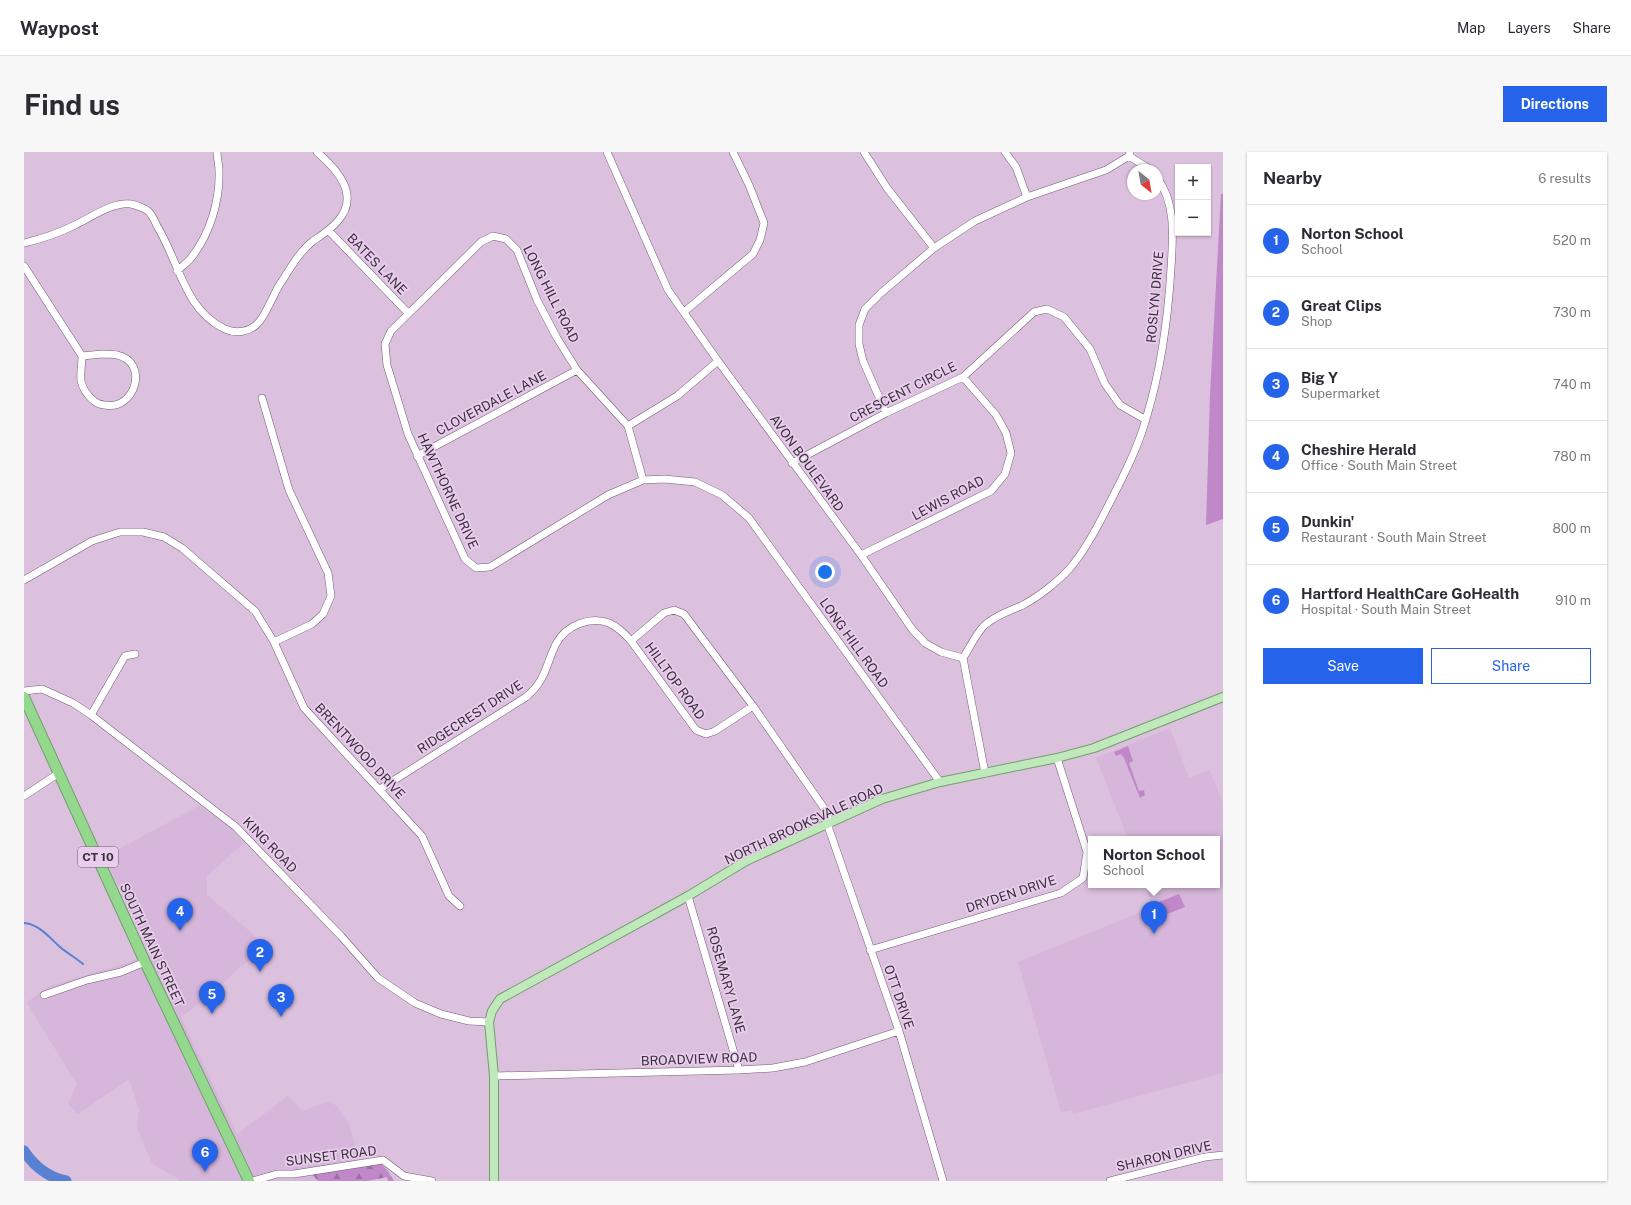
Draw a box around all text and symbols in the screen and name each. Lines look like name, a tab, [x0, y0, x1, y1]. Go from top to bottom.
text: Waypost	[20, 17, 99, 39]
text: Map	[1457, 20, 1485, 36]
text: Layers	[1507, 20, 1551, 36]
text: Share	[1573, 20, 1611, 36]
button: Directions	[1503, 86, 1607, 122]
text: Find us	[24, 88, 120, 121]
north arrow	[1127, 164, 1163, 200]
map controls	[1175, 164, 1211, 236]
button: +	[1175, 164, 1211, 200]
text: Nearby	[1263, 168, 1322, 188]
text: 6 results	[1538, 171, 1591, 186]
button: −	[1175, 200, 1211, 236]
text: Norton School	[1301, 225, 1404, 242]
street label: BATES LANE	[344, 230, 410, 298]
text: 1	[1273, 233, 1279, 248]
text: 520 m	[1553, 233, 1591, 248]
text: School	[1301, 242, 1343, 257]
street label: LONG HILL ROAD	[520, 243, 582, 345]
street label: ROSLYN DRIVE	[1144, 250, 1166, 344]
text: Great Clips	[1301, 297, 1382, 314]
text: 2	[1272, 305, 1280, 320]
text: 730 m	[1553, 305, 1591, 320]
text: Shop	[1301, 314, 1332, 329]
street label: CRESCENT CIRCLE	[847, 359, 959, 425]
street label: CLOVERDALE LANE	[433, 368, 549, 438]
text: Big Y	[1301, 369, 1338, 386]
text: 3	[1272, 377, 1280, 392]
text: 740 m	[1553, 377, 1591, 392]
text: Supermarket	[1301, 386, 1380, 401]
street label: AVON BOULEVARD	[767, 412, 847, 514]
street label: HAWTHORNE DRIVE	[415, 431, 481, 551]
text: Cheshire Herald	[1301, 441, 1416, 458]
text: 4	[1272, 449, 1280, 464]
text: 780 m	[1553, 449, 1591, 464]
text: Office · South Main Street	[1301, 458, 1457, 473]
street label: LEWIS ROAD	[909, 473, 987, 523]
text: Dunkin'	[1301, 513, 1354, 530]
text: 5	[1272, 521, 1280, 536]
text: 800 m	[1552, 521, 1591, 536]
text: Restaurant · South Main Street	[1301, 530, 1487, 545]
your location	[815, 562, 835, 582]
text: Hartford HealthCare GoHealth	[1301, 585, 1519, 602]
text: 6	[1272, 593, 1280, 608]
text: 910 m	[1555, 593, 1591, 608]
street label: LONG HILL ROAD	[816, 595, 892, 691]
text: Hospital · South Main Street	[1301, 602, 1471, 617]
street label: HILLTOP ROAD	[642, 639, 708, 723]
button: Save	[1263, 648, 1423, 684]
button: Share	[1431, 648, 1591, 684]
street label: RIDGECREST DRIVE	[415, 677, 525, 757]
street label: BRENTWOOD DRIVE	[312, 700, 408, 802]
street label: NORTH BROOKSVALE ROAD	[722, 781, 886, 867]
street label: KING ROAD	[240, 814, 300, 876]
popup	[1088, 836, 1220, 888]
text: Norton School	[1103, 846, 1205, 863]
road number: CT 10	[78, 847, 118, 867]
text: School	[1103, 863, 1144, 878]
street label: DRYDEN DRIVE	[964, 872, 1058, 916]
street label: SOUTH MAIN STREET	[117, 881, 187, 1009]
pin: 4	[167, 898, 193, 931]
pin: 1	[1141, 901, 1167, 934]
street label: ROSEMARY LANE	[704, 925, 748, 1035]
pin: 2	[247, 939, 273, 972]
street label: OTT DRIVE	[881, 963, 917, 1031]
pin: 5	[199, 981, 225, 1014]
pin: 3	[268, 984, 294, 1017]
street label: BROADVIEW ROAD	[640, 1049, 758, 1069]
street label: SHARON DRIVE	[1115, 1138, 1213, 1174]
pin: 6	[192, 1139, 218, 1172]
street label: SUNSET ROAD	[285, 1143, 377, 1169]

